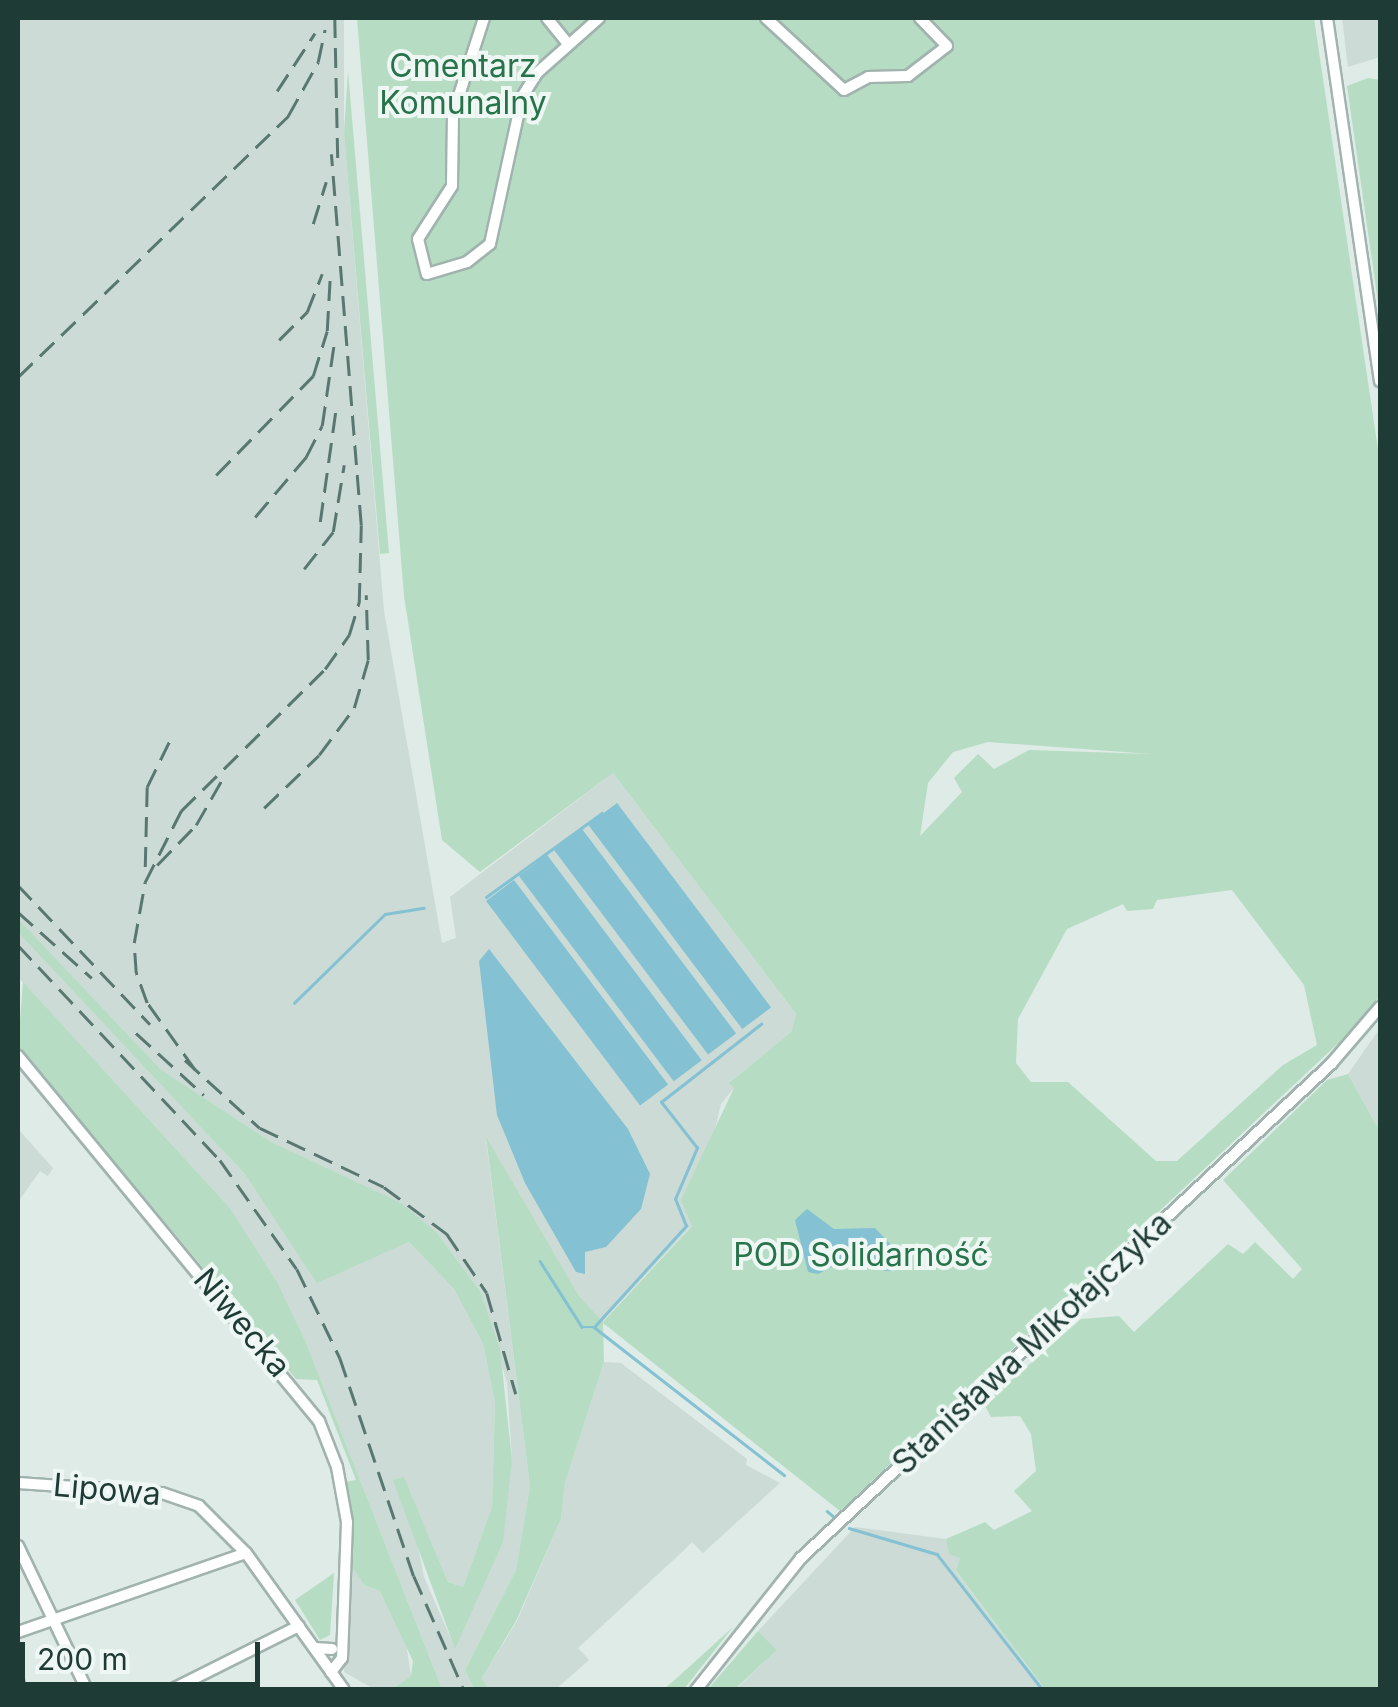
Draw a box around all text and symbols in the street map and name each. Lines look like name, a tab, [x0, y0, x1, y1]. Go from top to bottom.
park label: Cmentarz Komunalny	[379, 48, 547, 123]
street label: Stanisława Mikołajczyka	[885, 1204, 1179, 1482]
park label: POD Solidarność	[733, 1236, 989, 1274]
street label: Niwecka	[186, 1261, 298, 1385]
street label: Lipowa	[51, 1466, 163, 1514]
scale bar	[25, 1622, 265, 1684]
text: 200 m	[37, 1641, 128, 1677]

